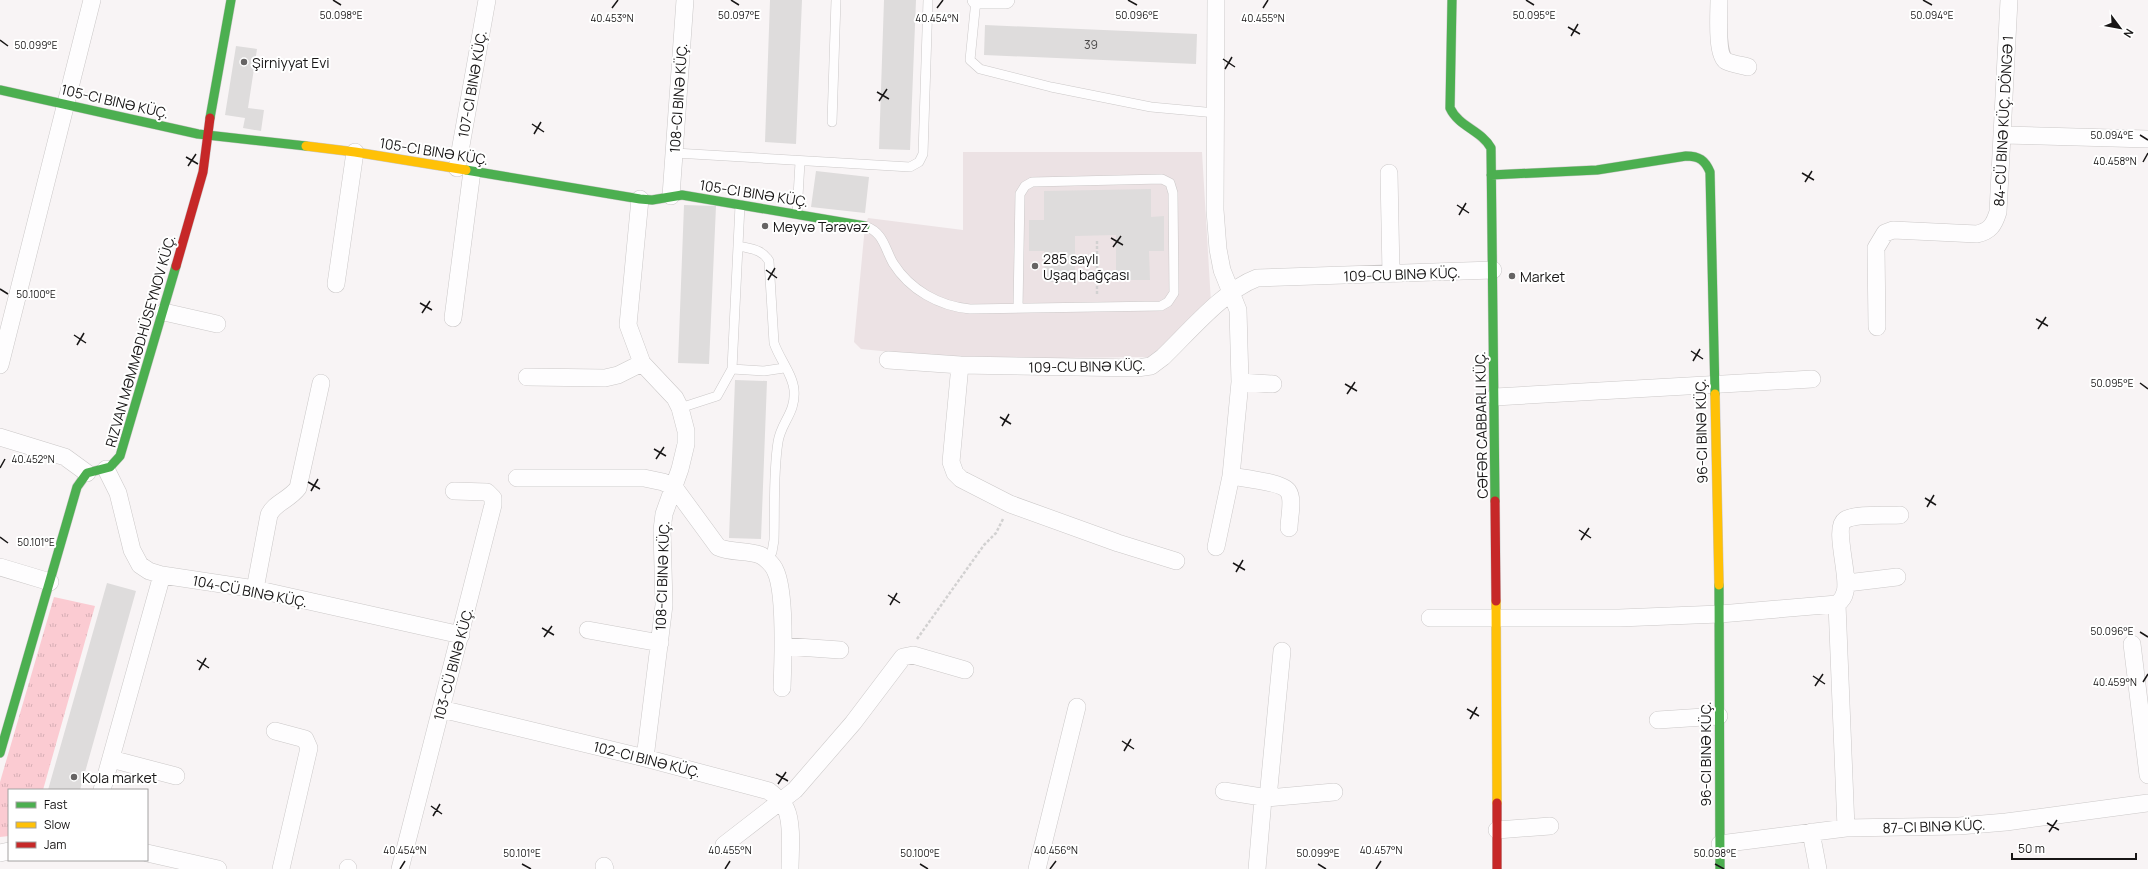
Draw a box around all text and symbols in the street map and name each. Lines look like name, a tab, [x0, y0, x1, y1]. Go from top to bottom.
text: 50.098°E	[320, 8, 363, 22]
text: 50.097°E	[718, 8, 760, 22]
text: 50.096°E	[1115, 8, 1159, 22]
text: 50.095°E	[1513, 8, 1556, 22]
text: 50.094°E	[1911, 8, 1954, 22]
north arrow	[2100, 8, 2140, 48]
text: 40.453°N	[590, 11, 634, 25]
text: 40.454°N	[915, 11, 959, 25]
text: 40.455°N	[1241, 11, 1285, 25]
text: N	[2120, 26, 2137, 41]
street label: 107-CI BINƏ KÜÇ.	[453, 29, 491, 139]
street label: 84-CÜ BINƏ KÜÇ. DÖNGƏ 1	[1989, 35, 2017, 207]
house number: 39	[1084, 36, 1098, 53]
text: 50.099°E	[14, 38, 58, 52]
street label: 108-CI BINƏ KÜÇ.	[665, 43, 691, 153]
place label: Şirniyyat Evi	[252, 53, 330, 72]
marker: Şirniyyat Evi	[239, 57, 249, 67]
street label: 105-CI BINƏ KÜÇ.	[59, 79, 171, 123]
text: 50.094°E	[2091, 128, 2134, 142]
street label: 105-CI BINƏ KÜÇ.	[378, 133, 490, 169]
text: 40.458°N	[2093, 154, 2137, 168]
street label: 105-CI BINƏ KÜÇ.	[698, 175, 810, 211]
place label: Meyvə Tərəvəz	[773, 217, 868, 236]
marker: Meyvə Tərəvəz	[760, 221, 770, 231]
street label: RIZVAN MƏMMƏDHÜSEYNOV KÜÇ.	[101, 233, 179, 449]
place label: 285 saylı Uşaq bağçası	[1043, 249, 1130, 284]
marker: 285 saylı Uşaq bağçası	[1030, 261, 1040, 271]
street label: 109-CU BINƏ KÜÇ.	[1343, 262, 1461, 286]
place label: Market	[1520, 267, 1566, 286]
marker: Market	[1507, 271, 1517, 281]
text: 50.100°E	[16, 287, 56, 301]
street label: CƏFƏR CABBARLI KÜÇ.	[1470, 351, 1492, 499]
street label: 109-CU BINƏ KÜÇ.	[1028, 355, 1146, 377]
text: 50.095°E	[2091, 376, 2134, 390]
street label: 96-CI BINƏ KÜÇ.	[1691, 378, 1711, 484]
text: 40.452°N	[12, 452, 55, 466]
street label: 108-CI BINƏ KÜÇ.	[651, 521, 673, 631]
text: 50.101°E	[17, 535, 55, 549]
street label: 104-CÜ BINƏ KÜÇ.	[191, 571, 309, 611]
street label: 103-CÜ BINƏ KÜÇ.	[429, 605, 477, 723]
text: 50.096°E	[2090, 624, 2134, 638]
text: 40.459°N	[2093, 675, 2137, 689]
street label: 96-CI BINƏ KÜÇ.	[1696, 701, 1715, 807]
street label: 102-CI BINƏ KÜÇ.	[591, 737, 703, 781]
place label: Kola market	[82, 768, 158, 787]
marker: Kola market	[69, 772, 79, 782]
legend	[8, 789, 148, 861]
text: Fast	[44, 796, 68, 813]
street label: 87-CI BINƏ KÜÇ.	[1882, 815, 1986, 837]
text: Slow	[44, 816, 70, 833]
scale bar	[2012, 835, 2136, 861]
text: Jam	[44, 836, 66, 853]
text: 50 m	[2018, 840, 2045, 857]
text: 40.454°N	[383, 843, 427, 857]
text: 40.455°N	[708, 843, 752, 857]
text: 40.456°N	[1034, 843, 1078, 857]
text: 40.457°N	[1360, 843, 1402, 857]
text: 50.101°E	[503, 846, 541, 860]
text: 50.100°E	[900, 846, 940, 860]
text: 50.099°E	[1296, 846, 1340, 860]
text: 50.098°E	[1694, 846, 1737, 860]

